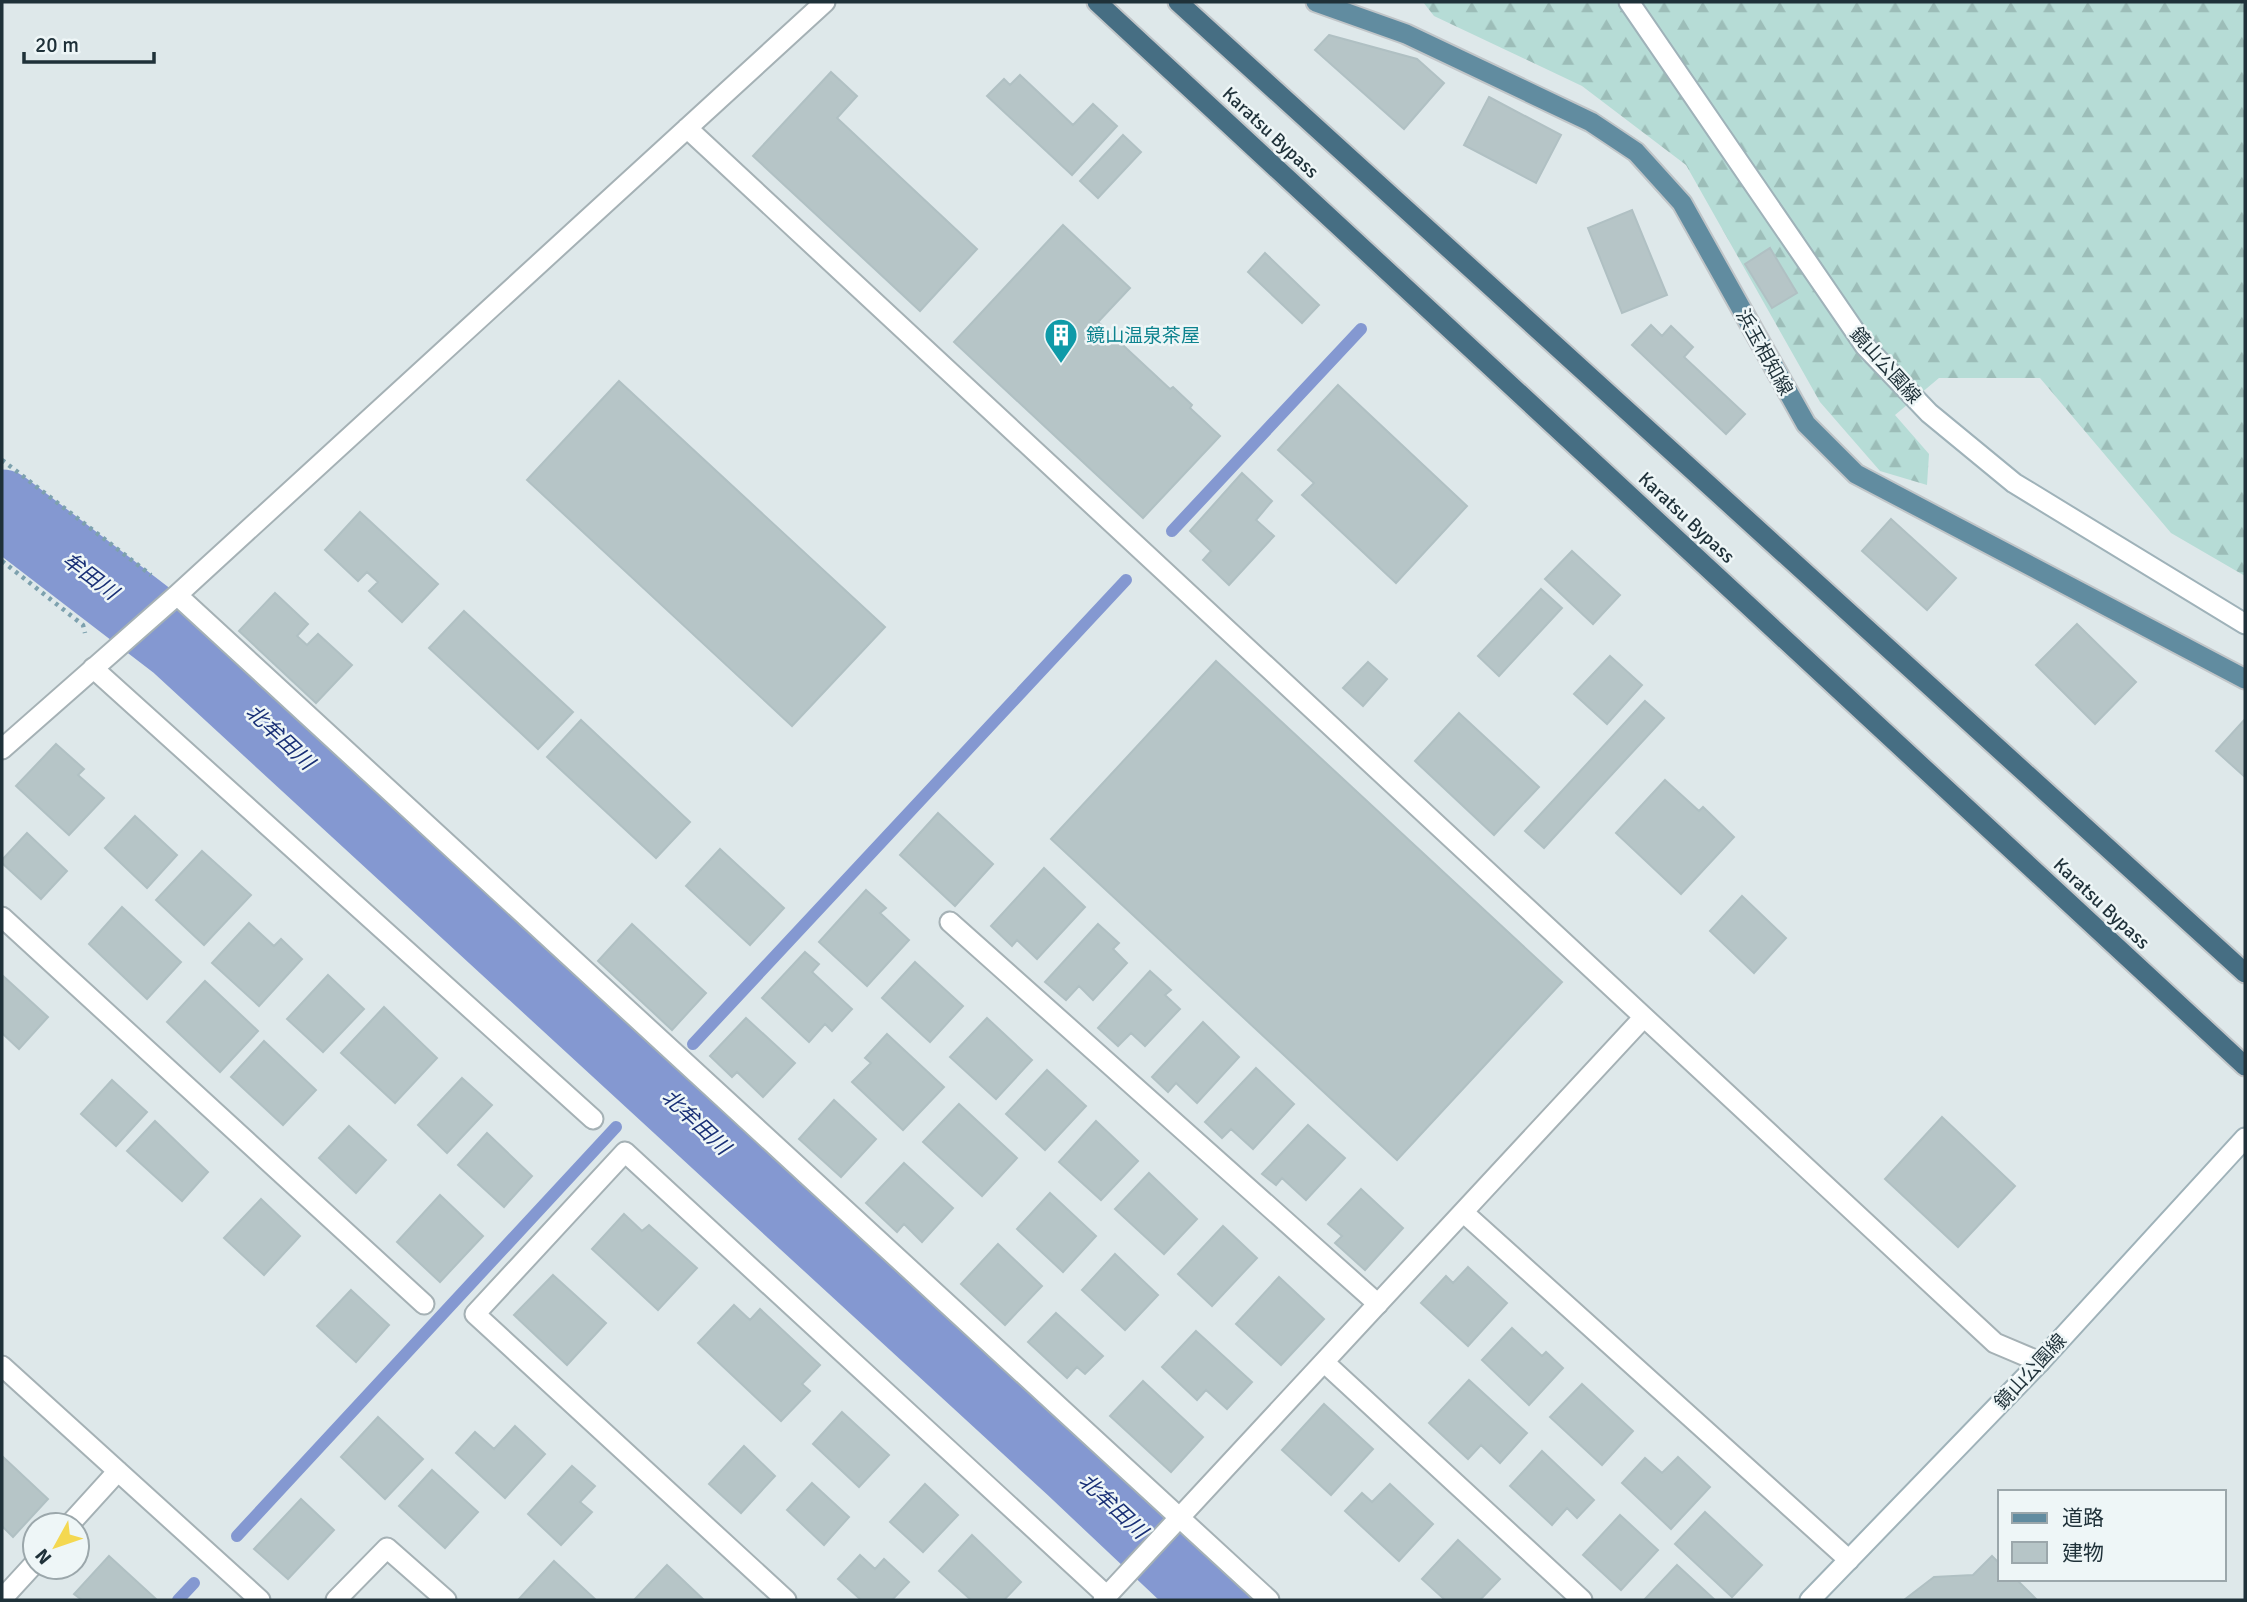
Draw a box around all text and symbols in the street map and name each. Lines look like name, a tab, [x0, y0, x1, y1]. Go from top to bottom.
scale bar	[24, 21, 154, 65]
text: 20 m	[35, 32, 79, 58]
street label: Karatsu Bypass	[1217, 82, 1324, 184]
street label: 浜玉相知線	[1731, 305, 1798, 400]
building icon: 鏡山温泉茶屋	[1042, 316, 1080, 365]
street label: 鏡山公園線	[1845, 322, 1926, 409]
place label: 鏡山温泉茶屋	[1086, 324, 1200, 348]
street label: Karatsu Bypass	[1633, 467, 1740, 569]
water label: 牟田川	[57, 547, 125, 607]
water label: 北牟田川	[240, 699, 321, 777]
street label: Karatsu Bypass	[2048, 853, 2155, 955]
water label: 北牟田川	[656, 1084, 737, 1162]
street label: 鏡山公園線	[1990, 1329, 2072, 1415]
water label: 北牟田川	[1073, 1468, 1154, 1546]
legend	[1998, 1490, 2226, 1581]
text: 道路	[2062, 1505, 2104, 1531]
north arrow	[21, 1511, 91, 1581]
text: 建物	[2062, 1540, 2104, 1566]
text: N	[30, 1544, 57, 1569]

